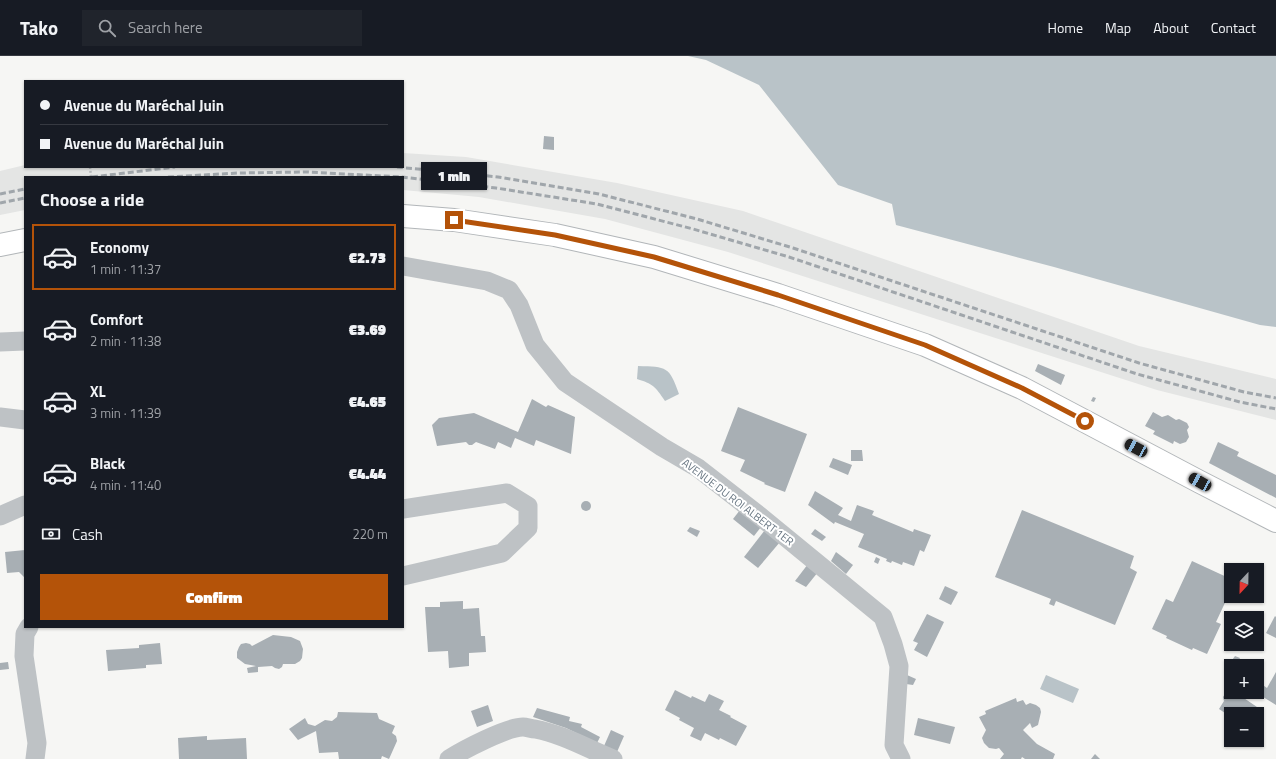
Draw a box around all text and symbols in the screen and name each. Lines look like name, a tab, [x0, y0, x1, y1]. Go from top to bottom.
search box	[82, 10, 362, 46]
text: Tako	[20, 13, 58, 42]
text: Search here	[128, 16, 202, 39]
icon: search	[96, 17, 118, 39]
text: Home	[1048, 17, 1083, 38]
text: Map	[1105, 17, 1131, 38]
text: About	[1153, 17, 1189, 38]
text: Contact	[1211, 17, 1256, 38]
text: Avenue du Maréchal Juin	[64, 94, 224, 117]
text: Avenue du Maréchal Juin	[64, 132, 224, 155]
callout: 1 min	[421, 162, 487, 190]
text: 1 min	[438, 166, 470, 186]
text: Choose a ride	[40, 186, 144, 213]
route end	[445, 211, 463, 229]
text: Economy	[90, 236, 149, 259]
icon: car	[42, 239, 78, 275]
text: €2.73	[349, 246, 386, 269]
text: 1 min · 11:37	[90, 259, 161, 279]
text: Comfort	[90, 308, 143, 331]
icon: car	[42, 311, 78, 347]
text: €3.69	[349, 318, 386, 341]
text: 2 min · 11:38	[90, 331, 161, 351]
text: XL	[90, 380, 106, 403]
icon: car	[42, 383, 78, 419]
text: €4.65	[349, 390, 386, 413]
text: 3 min · 11:39	[90, 403, 161, 423]
route start	[1076, 412, 1094, 430]
car	[1123, 437, 1149, 459]
text: Black	[90, 452, 125, 475]
icon: car	[42, 455, 78, 491]
street label: AVENUE DU ROI ALBERT 1ER	[679, 455, 797, 549]
text: €4.44	[349, 462, 386, 485]
car	[1187, 471, 1213, 493]
text: 4 min · 11:40	[90, 475, 161, 495]
icon: cash	[40, 523, 62, 545]
text: Cash	[72, 523, 103, 546]
text: 220 m	[352, 524, 388, 544]
north arrow	[1224, 563, 1264, 603]
map controls	[1224, 563, 1264, 747]
button: Confirm	[40, 574, 388, 620]
button: layers	[1224, 611, 1264, 651]
button: +	[1224, 659, 1264, 699]
button: −	[1224, 707, 1264, 747]

